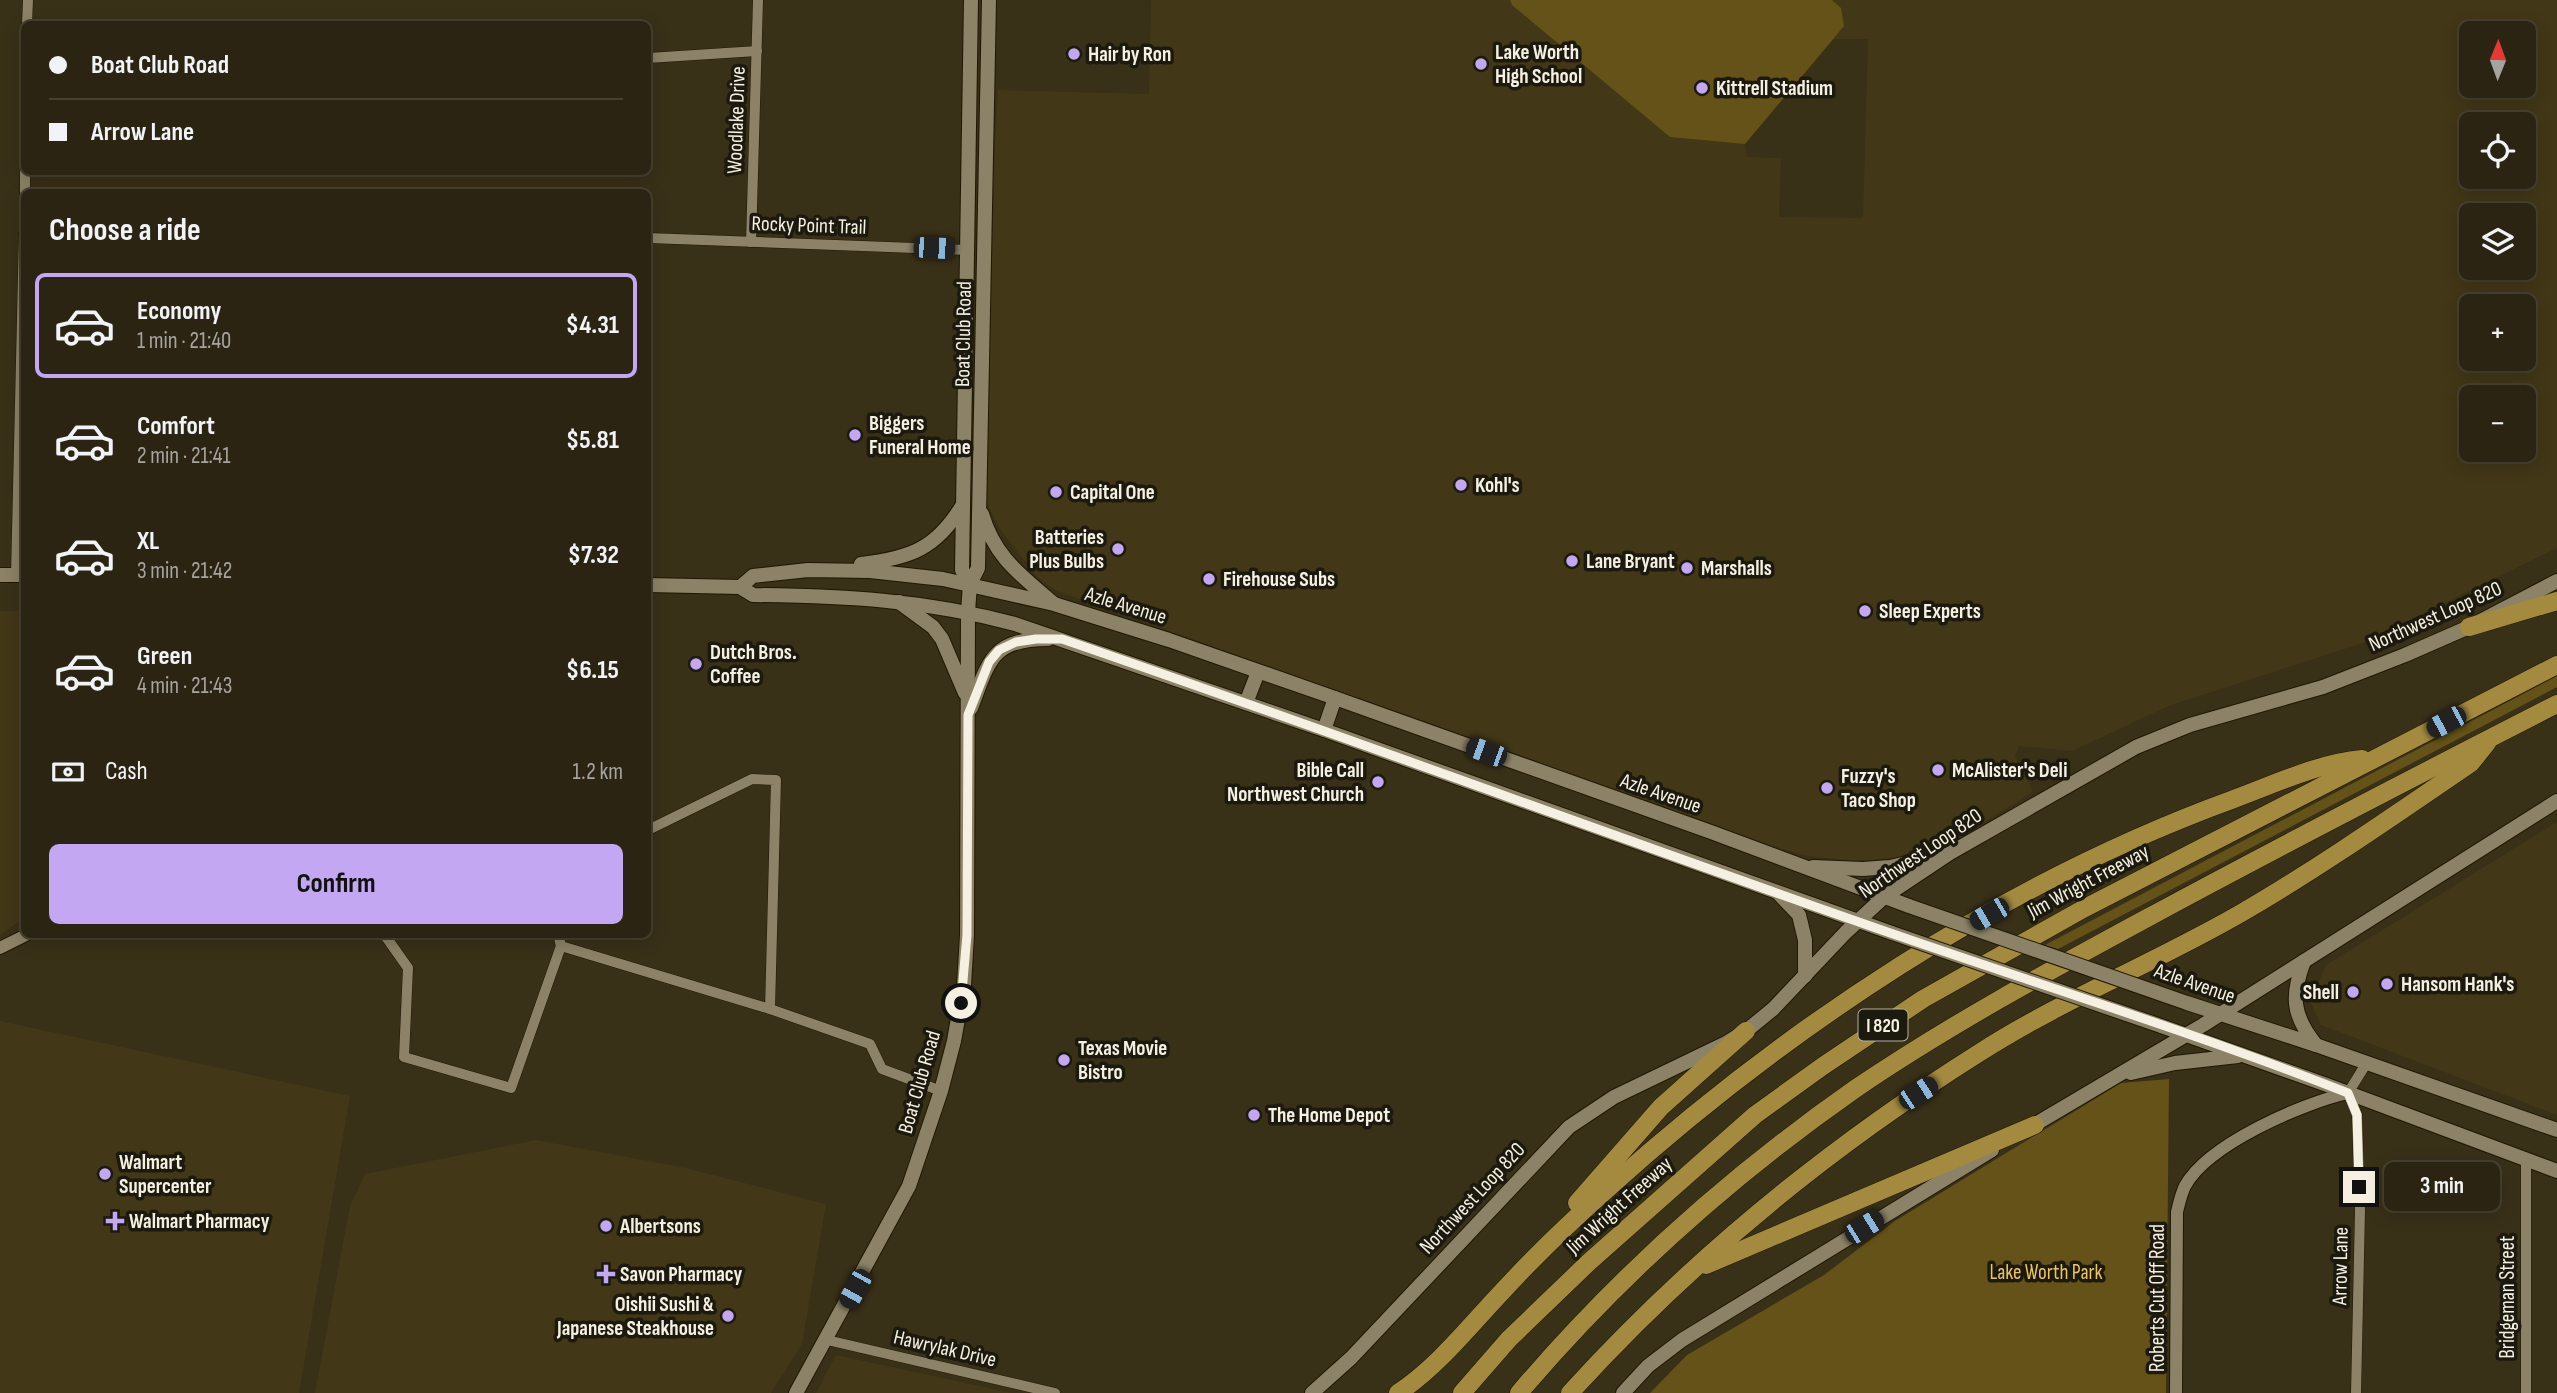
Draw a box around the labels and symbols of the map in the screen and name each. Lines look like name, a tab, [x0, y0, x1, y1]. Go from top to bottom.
north arrow	[2459, 21, 2536, 98]
place label: Lake Worth High School	[1495, 40, 1582, 89]
place label: Hair by Ron	[1088, 42, 1171, 67]
marker: Hair by Ron	[1066, 46, 1082, 62]
marker: Lake Worth High School	[1473, 56, 1489, 72]
street label: Woodlake Drive	[722, 66, 751, 174]
place label: Kittrell Stadium	[1716, 76, 1833, 101]
marker: Kittrell Stadium	[1694, 80, 1710, 96]
street label: Rocky Point Trail	[751, 211, 867, 240]
car	[913, 237, 956, 259]
street label: Boat Club Road	[950, 281, 977, 387]
place label: Biggers Funeral Home	[869, 411, 971, 460]
marker: Biggers Funeral Home	[847, 427, 863, 443]
place label: Kohl's	[1475, 473, 1520, 498]
marker: Kohl's	[1453, 477, 1469, 493]
place label: Capital One	[1070, 480, 1155, 505]
marker: Capital One	[1048, 484, 1064, 500]
place label: Batteries Plus Bulbs	[1029, 525, 1104, 574]
marker: Batteries Plus Bulbs	[1110, 541, 1126, 557]
place label: Lane Bryant	[1586, 549, 1675, 574]
marker: Lane Bryant	[1564, 553, 1580, 569]
place label: Marshalls	[1701, 556, 1772, 581]
marker: Marshalls	[1679, 560, 1695, 576]
place label: Firehouse Subs	[1223, 567, 1335, 592]
marker: Firehouse Subs	[1201, 571, 1217, 587]
street label: Northwest Loop 820	[2365, 576, 2506, 657]
street label: Azle Avenue	[1081, 581, 1170, 630]
place label: Sleep Experts	[1879, 599, 1981, 624]
marker: Sleep Experts	[1857, 603, 1873, 619]
place label: Dutch Bros. Coffee	[710, 640, 797, 689]
marker: Dutch Bros. Coffee	[688, 656, 704, 672]
car	[2423, 703, 2470, 741]
car	[1463, 735, 1510, 769]
place label: Bible Call Northwest Church	[1227, 758, 1364, 807]
place label: McAlister's Deli	[1952, 758, 2067, 783]
marker: McAlister's Deli	[1930, 762, 1946, 778]
place label: Fuzzy's Taco Shop	[1841, 764, 1916, 813]
street label: Azle Avenue	[1616, 768, 1704, 819]
marker: Bible Call Northwest Church	[1370, 774, 1386, 790]
marker: Fuzzy's Taco Shop	[1819, 780, 1835, 796]
street label: Northwest Loop 820	[1854, 803, 1987, 904]
street label: Jim Wright Freeway	[2022, 839, 2153, 924]
car	[1966, 894, 2013, 934]
street label: Azle Avenue	[2150, 958, 2238, 1009]
place label: Hansom Hank's	[2401, 972, 2514, 997]
marker: Hansom Hank's	[2379, 976, 2395, 992]
place label: Shell	[2303, 980, 2339, 1005]
marker: Shell	[2345, 984, 2361, 1000]
route start	[945, 987, 977, 1019]
road number: I 820	[1858, 1009, 1908, 1040]
street label: Boat Club Road	[893, 1028, 946, 1136]
place label: Texas Movie Bistro	[1078, 1036, 1167, 1085]
marker: Texas Movie Bistro	[1056, 1052, 1072, 1068]
car	[1895, 1073, 1942, 1113]
place label: The Home Depot	[1268, 1103, 1390, 1128]
marker: The Home Depot	[1246, 1107, 1262, 1123]
street label: Northwest Loop 820	[1414, 1138, 1530, 1259]
place label: Walmart Supercenter	[119, 1150, 212, 1199]
street label: Jim Wright Freeway	[1561, 1151, 1677, 1260]
callout: 3 min	[2384, 1162, 2499, 1212]
marker: Walmart Supercenter	[97, 1166, 113, 1182]
route end	[2343, 1171, 2375, 1203]
car	[1841, 1207, 1888, 1247]
place label: Walmart Pharmacy	[129, 1209, 270, 1234]
marker: Walmart Pharmacy	[107, 1213, 123, 1229]
place label: Albertsons	[619, 1214, 701, 1239]
marker: Albertsons	[598, 1218, 614, 1234]
street label: Roberts Cut Off Road	[2145, 1224, 2170, 1372]
street label: Arrow Lane	[2327, 1227, 2354, 1306]
street label: Bridgeman Street	[2495, 1236, 2520, 1358]
park label: Lake Worth Park	[1989, 1260, 2103, 1285]
place label: Savon Pharmacy	[620, 1262, 742, 1287]
marker: Savon Pharmacy	[598, 1266, 614, 1282]
car	[836, 1266, 875, 1312]
place label: Oishii Sushi & Japanese Steakhouse	[556, 1292, 714, 1341]
marker: Oishii Sushi & Japanese Steakhouse	[720, 1308, 736, 1324]
street label: Hawrylak Drive	[891, 1325, 999, 1372]

